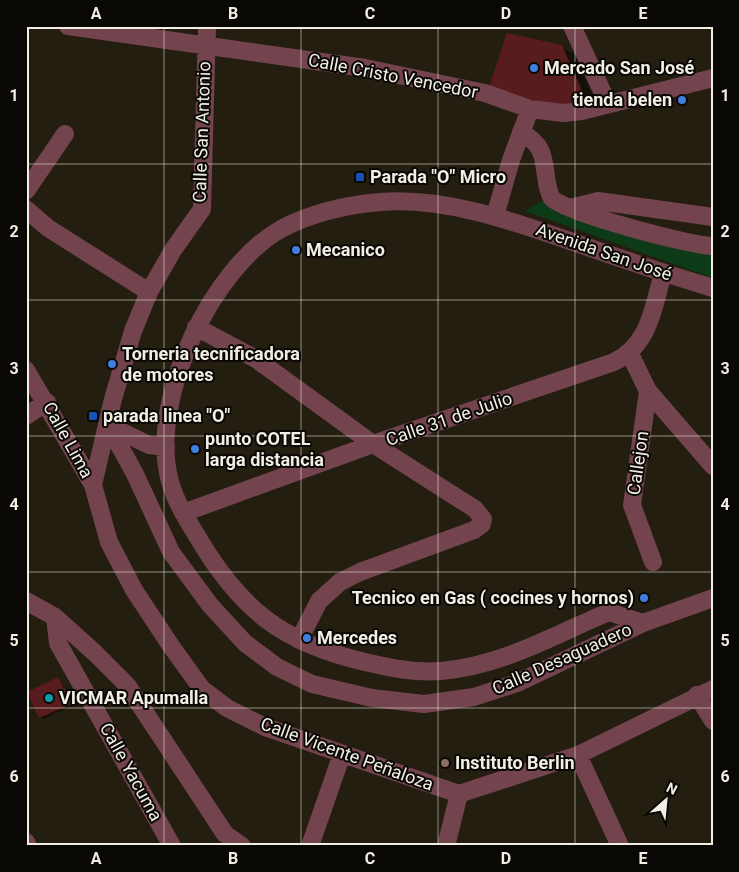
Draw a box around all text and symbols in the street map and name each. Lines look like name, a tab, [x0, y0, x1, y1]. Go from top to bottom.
text: A	[91, 4, 102, 23]
text: B	[228, 4, 238, 23]
text: C	[365, 4, 375, 23]
text: D	[501, 4, 511, 23]
text: E	[639, 4, 648, 23]
street label: Calle Cristo Vencedor	[307, 49, 480, 102]
place label: Mercado San José	[544, 57, 694, 78]
street label: Calle San Antonio	[189, 61, 214, 203]
marker: Mercado San José	[528, 62, 540, 74]
text: 1	[9, 86, 19, 105]
text: 1	[720, 86, 730, 105]
place label: tienda belen	[573, 89, 672, 110]
marker: tienda belen	[676, 94, 688, 106]
place label: Parada "O" Micro	[370, 166, 506, 187]
marker: Parada "O" Micro	[354, 171, 366, 183]
street label: Avenida San José	[534, 218, 675, 285]
text: 2	[9, 222, 19, 241]
text: 2	[720, 222, 730, 241]
place label: Mecanico	[306, 239, 385, 260]
marker: Mecanico	[290, 244, 302, 256]
place label: Torneria tecnificadora de motores	[122, 343, 300, 385]
marker: Torneria tecnificadora de motores	[106, 358, 118, 370]
text: 3	[9, 359, 19, 378]
text: 3	[720, 359, 730, 378]
street label: Calle 31 de Julio	[383, 387, 515, 450]
street label: Calle Lima	[39, 398, 98, 482]
place label: parada linea "O"	[103, 405, 231, 426]
marker: parada linea "O"	[87, 410, 99, 422]
place label: punto COTEL larga distancia	[205, 428, 324, 470]
street label: Callejon	[623, 430, 652, 496]
marker: punto COTEL larga distancia	[189, 443, 201, 455]
text: 4	[9, 495, 19, 514]
text: 4	[720, 495, 730, 514]
place label: Tecnico en Gas ( cocines y hornos)	[352, 587, 634, 609]
marker: Tecnico en Gas ( cocines y hornos)	[638, 592, 650, 604]
street label: Calle Desaguadero	[489, 618, 635, 699]
place label: Mercedes	[317, 627, 397, 648]
text: 5	[9, 631, 19, 650]
text: 5	[720, 631, 730, 650]
marker: Mercedes	[301, 632, 313, 644]
place label: VICMAR Apumalla	[59, 687, 209, 708]
marker: VICMAR Apumalla	[43, 692, 55, 704]
street label: Calle Vicente Peñaloza	[258, 712, 437, 795]
street label: Calle Yacuma	[96, 719, 167, 825]
place label: Instituto Berlin	[455, 752, 575, 773]
marker: Instituto Berlin	[439, 757, 451, 769]
text: 6	[9, 767, 19, 786]
text: 6	[720, 767, 730, 786]
north arrow	[642, 774, 692, 824]
text: N	[664, 779, 680, 798]
text: A	[91, 849, 102, 868]
text: B	[228, 849, 238, 868]
text: C	[365, 849, 375, 868]
text: D	[501, 849, 511, 868]
text: E	[639, 849, 648, 868]

